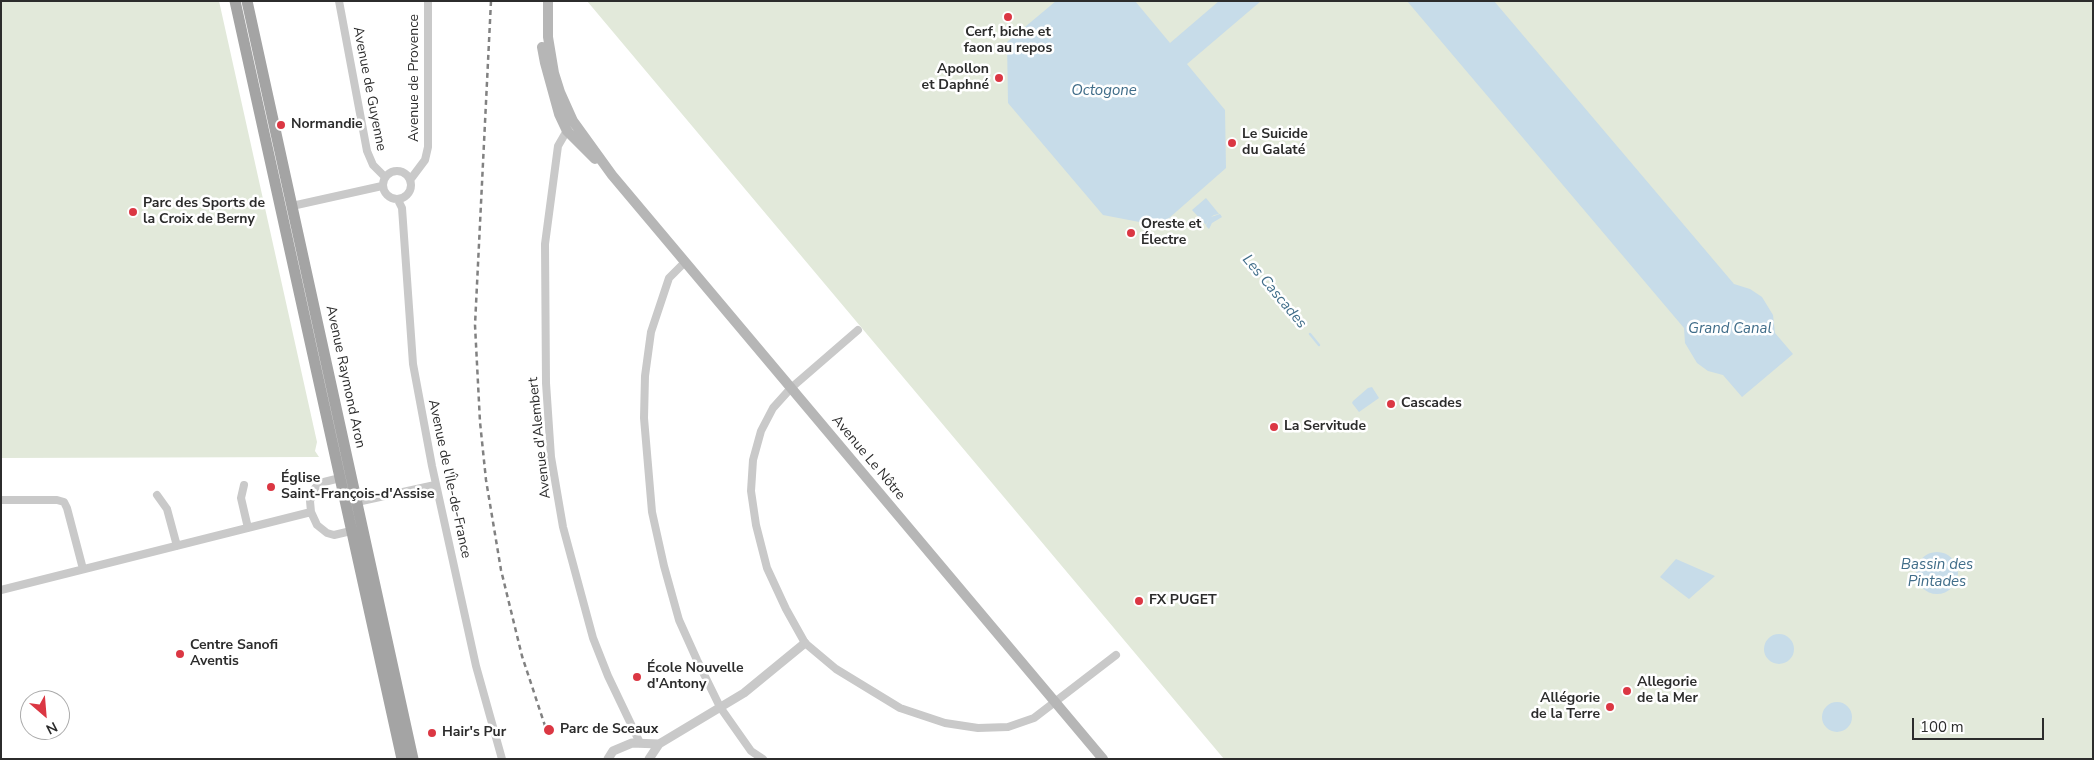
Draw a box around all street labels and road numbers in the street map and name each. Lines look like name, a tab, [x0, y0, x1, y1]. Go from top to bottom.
street label: Avenue de Provence	[407, 14, 423, 142]
street label: Avenue de Guyenne	[349, 25, 389, 153]
street label: Avenue Raymond Aron	[322, 304, 368, 450]
street label: Avenue d'Alembert	[525, 376, 555, 500]
street label: Avenue de l'Île-de-France	[424, 398, 474, 560]
street label: Avenue Le Nôtre	[828, 412, 908, 504]

